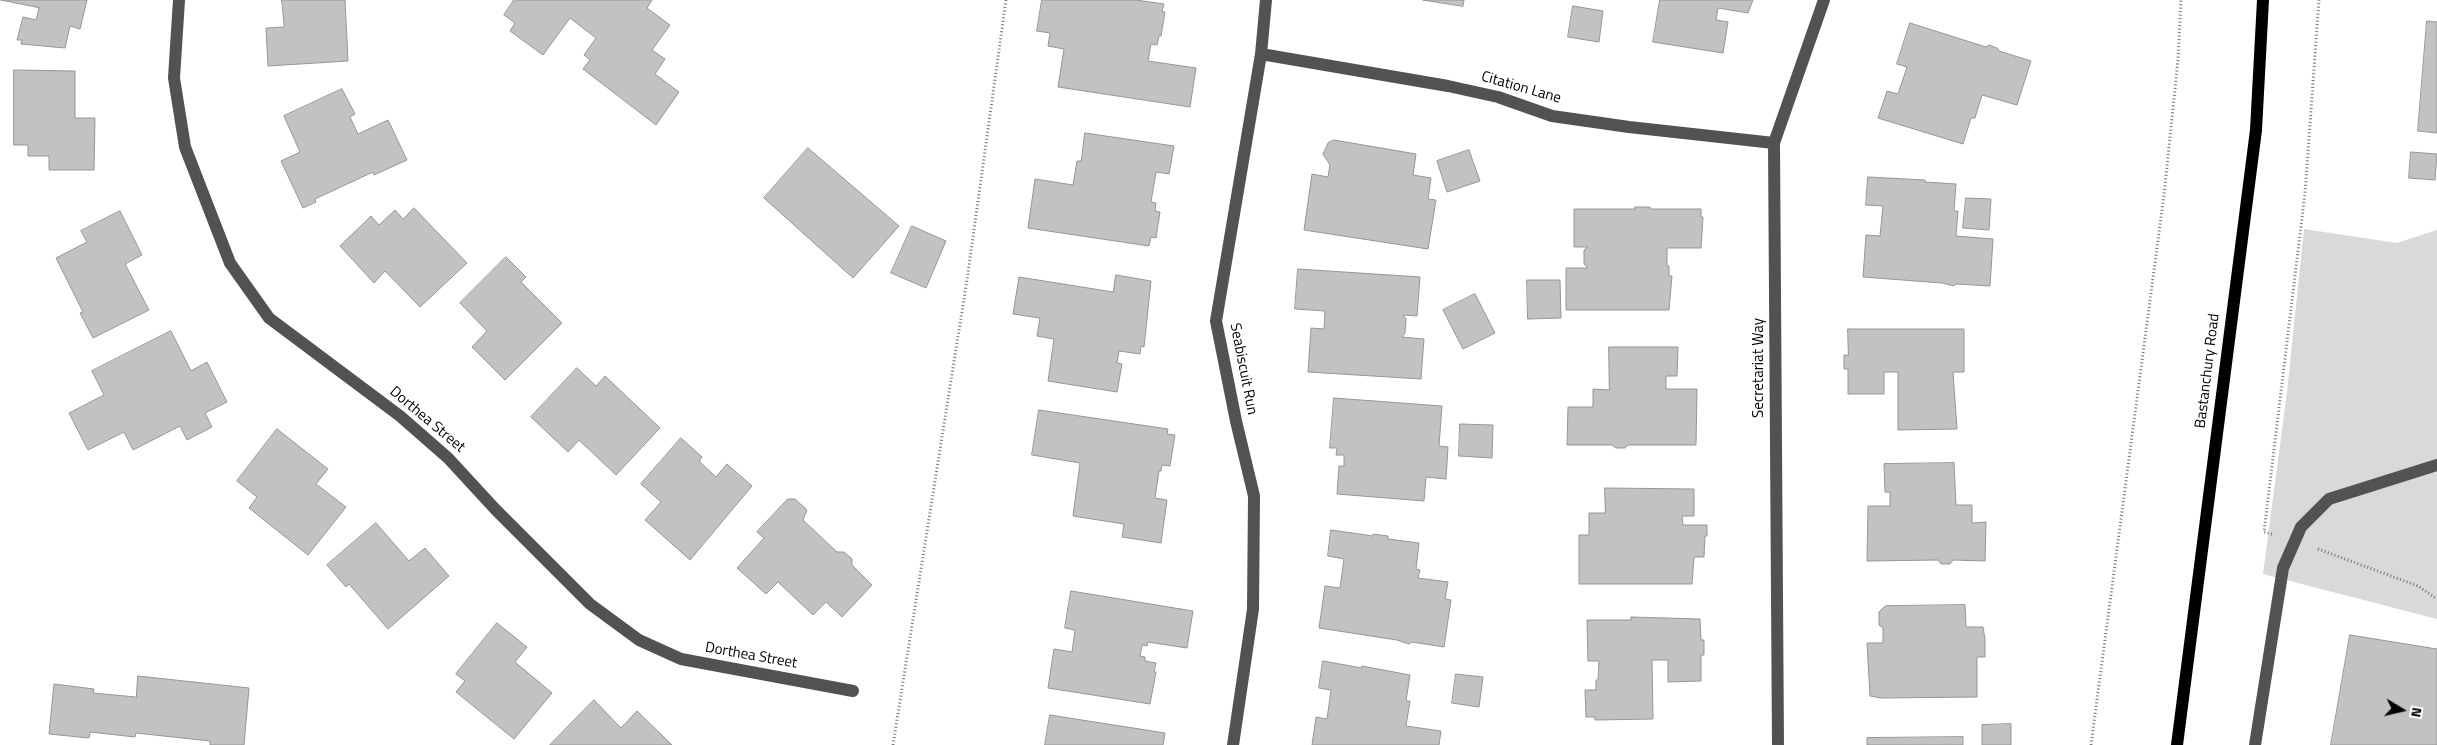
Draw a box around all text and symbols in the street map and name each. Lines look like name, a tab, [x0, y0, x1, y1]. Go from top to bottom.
street label: Citation Lane	[1479, 68, 1563, 108]
street label: Bastanchury Road	[2192, 313, 2224, 429]
street label: Secretariat Way	[1750, 318, 1768, 418]
street label: Seabiscuit Run	[1225, 322, 1261, 416]
street label: Dorthea Street	[386, 383, 468, 457]
street label: Dorthea Street	[704, 639, 798, 673]
north arrow	[2377, 685, 2427, 735]
text: N	[2406, 706, 2428, 719]

